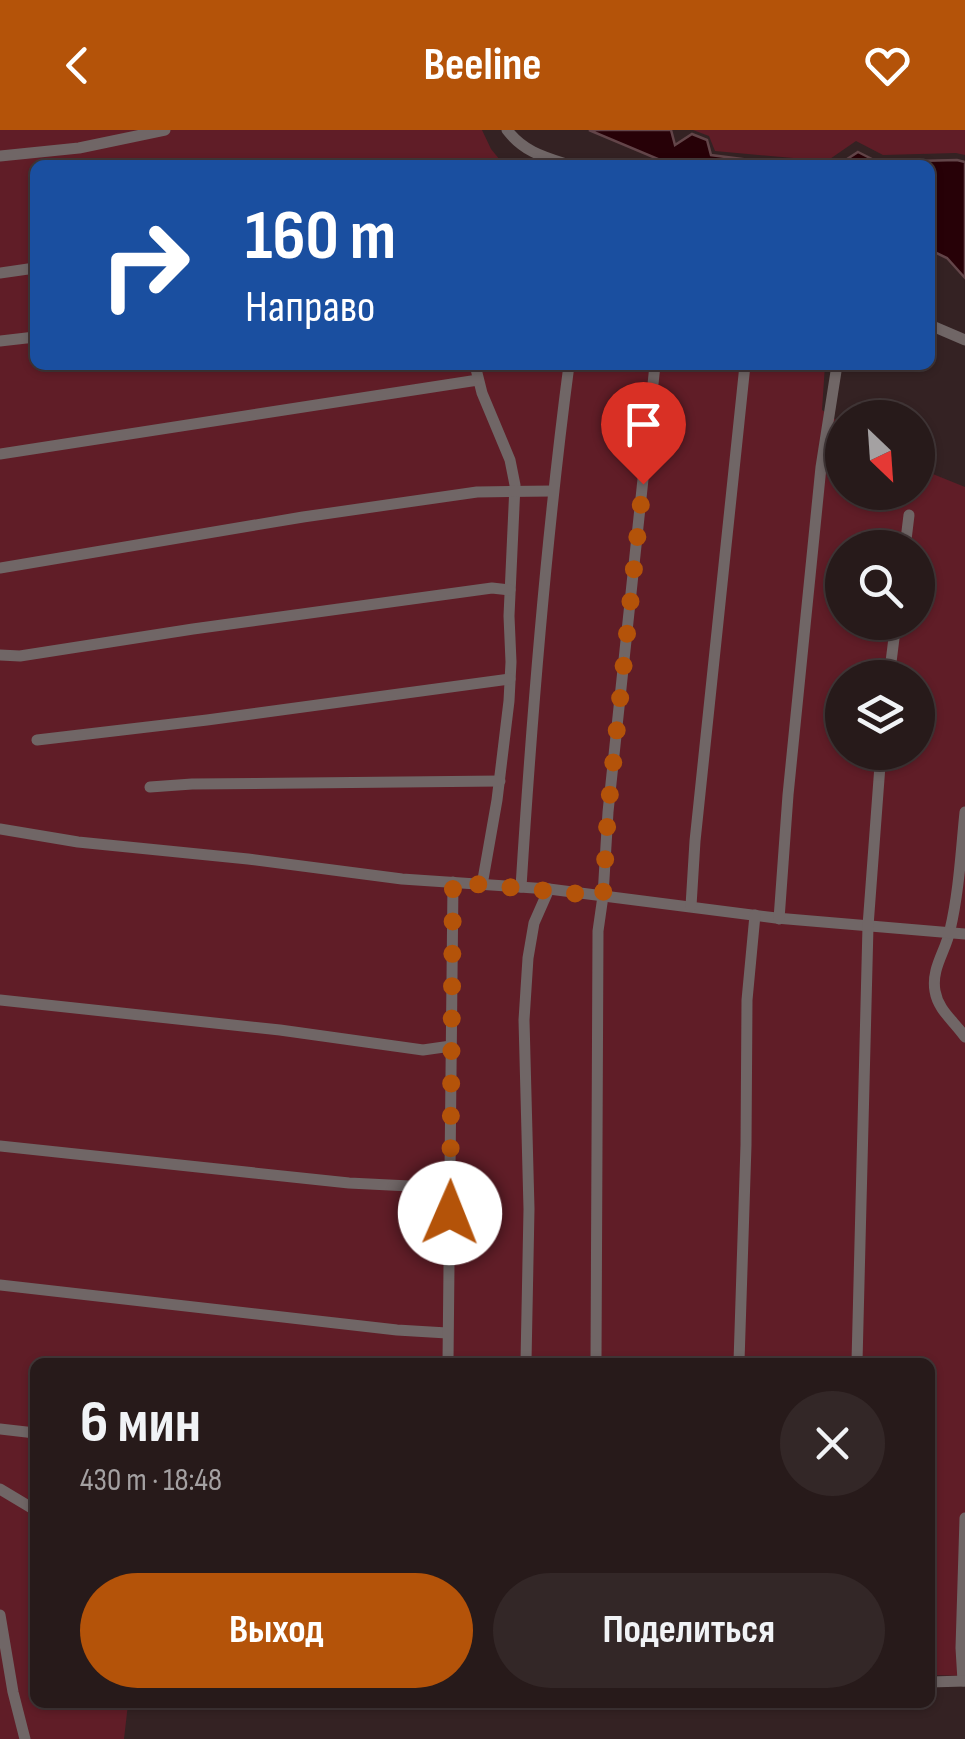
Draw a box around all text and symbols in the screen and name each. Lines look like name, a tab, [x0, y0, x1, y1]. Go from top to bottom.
icon: back	[50, 38, 105, 93]
text: Beeline	[424, 38, 541, 93]
icon: heart	[860, 38, 915, 93]
text: 160 m	[245, 195, 396, 279]
icon: right	[80, 200, 210, 330]
text: Направо	[245, 280, 375, 335]
pin	[601, 382, 686, 485]
icon: arrive	[616, 397, 671, 452]
north arrow	[825, 400, 935, 510]
map controls	[825, 400, 935, 770]
button: search	[825, 530, 935, 640]
button: layers	[825, 660, 935, 770]
position arrow	[398, 1161, 502, 1265]
text: 6 мин	[80, 1387, 201, 1459]
button: close	[780, 1391, 885, 1496]
text: 430 m · 18:48	[80, 1461, 222, 1500]
button: Выход	[80, 1573, 473, 1688]
button: Поделиться	[493, 1573, 885, 1688]

